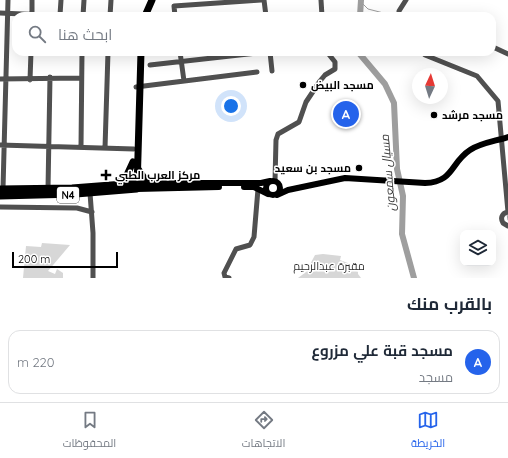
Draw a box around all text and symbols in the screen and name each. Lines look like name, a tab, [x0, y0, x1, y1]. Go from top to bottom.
search box	[12, 12, 496, 56]
icon: search	[26, 23, 48, 45]
text: ابحث هنا	[58, 25, 112, 44]
north arrow	[412, 68, 448, 104]
place label: مسجد البيض	[311, 78, 374, 92]
marker: مسجد البيض	[298, 80, 308, 90]
your location	[221, 96, 241, 116]
pin: A	[333, 99, 359, 129]
place label: مسجد مرشد	[442, 108, 503, 122]
marker: مسجد مرشد	[429, 110, 439, 120]
water label: مسيال سمعون	[377, 134, 398, 212]
place label: مسجد بن سعيد	[275, 161, 351, 175]
marker: مسجد بن سعيد	[354, 163, 364, 173]
place label: مركز العرب الطبي	[115, 168, 200, 185]
marker: مركز العرب الطبي	[100, 169, 112, 181]
road number: N4	[57, 187, 79, 203]
map controls	[460, 230, 496, 266]
button: layers	[460, 230, 496, 266]
scale bar	[12, 250, 118, 269]
text: 200 m	[18, 252, 50, 266]
park label: مقبرة عبدالرحيم	[293, 259, 365, 274]
text: بالقرب منك	[407, 293, 492, 314]
text: مسجد قبة علي مزروع	[311, 341, 453, 360]
text: 220 m	[17, 354, 55, 370]
text: A	[474, 354, 482, 370]
text: مسجد	[419, 369, 453, 385]
tab: المحفوظات	[63, 409, 116, 453]
tab: الاتجاهات	[242, 409, 285, 453]
tab: الخريطة	[411, 409, 445, 453]

